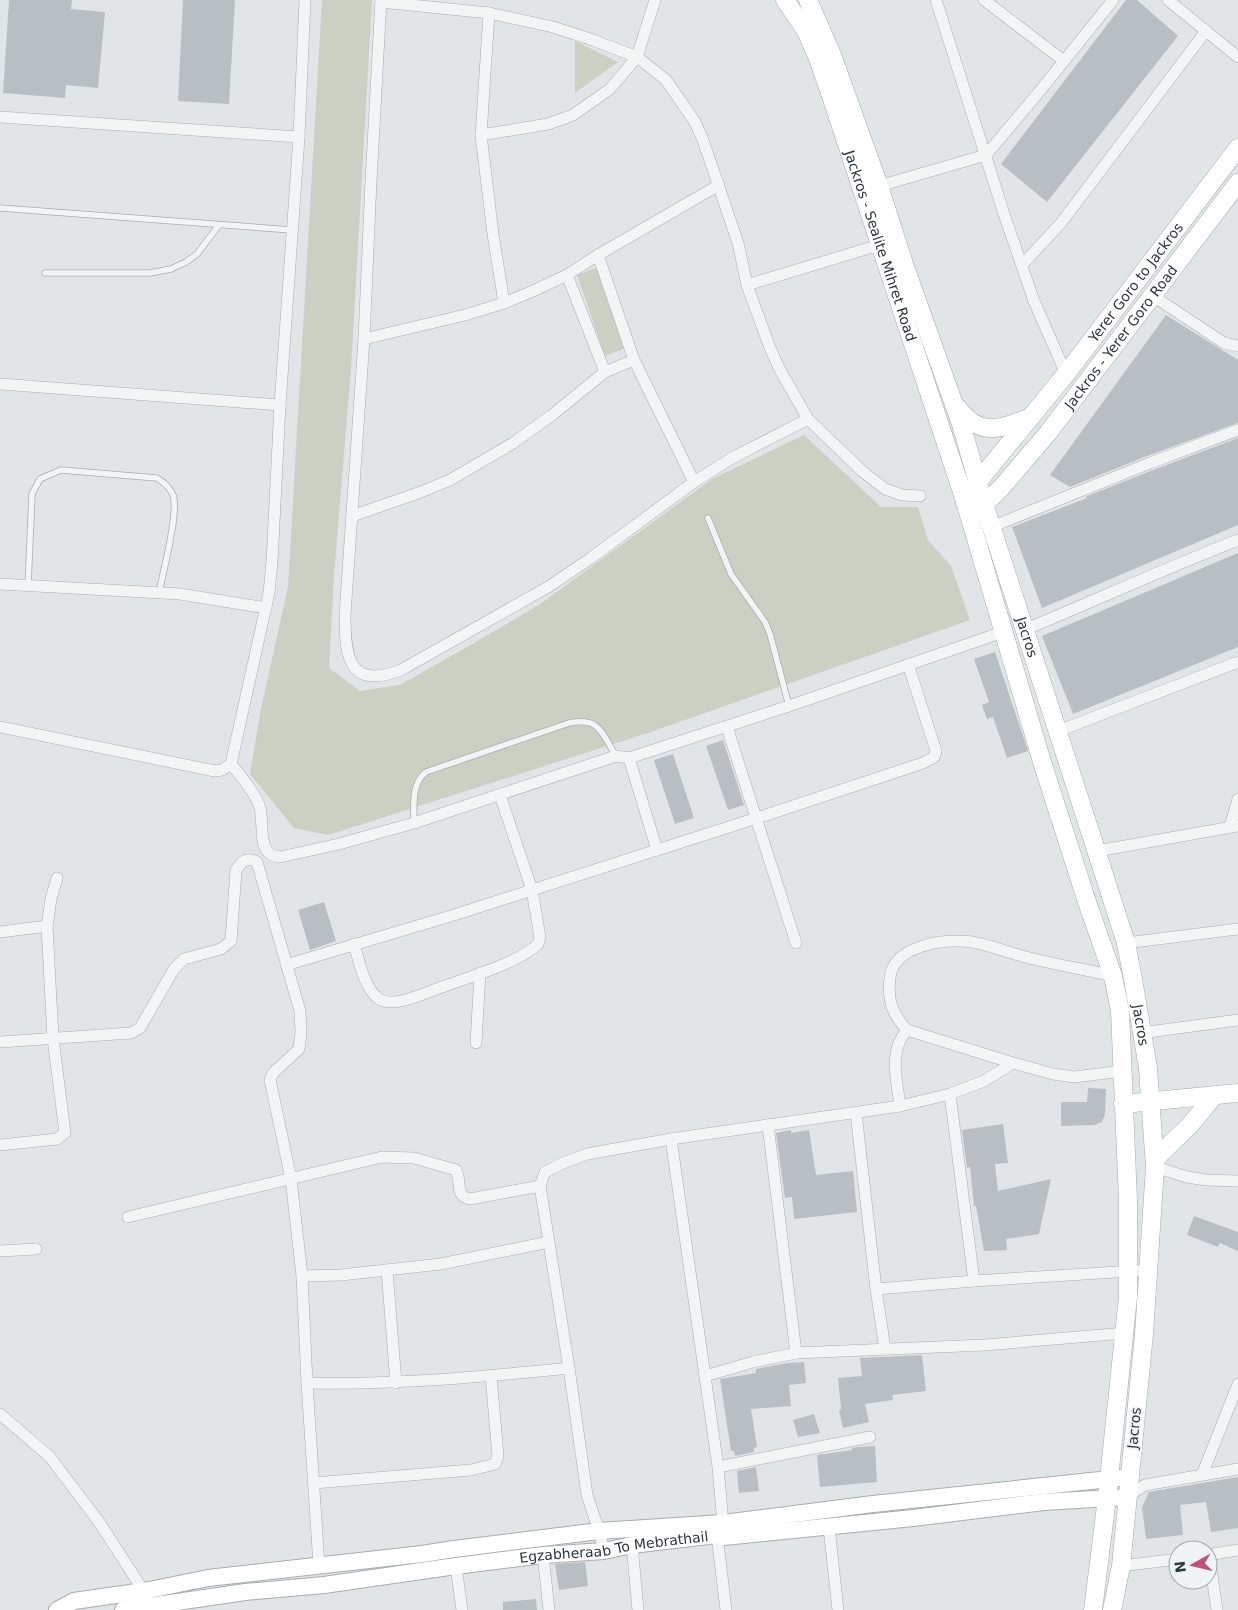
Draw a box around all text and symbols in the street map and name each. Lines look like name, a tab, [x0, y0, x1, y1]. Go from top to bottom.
street label: Jackros - Sealite Mihret Road	[841, 147, 920, 344]
street label: Yerer Goro to Jackros	[1085, 220, 1186, 346]
street label: Jackros - Yerer Goro Road	[1060, 262, 1181, 413]
street label: Jacros	[1013, 614, 1041, 659]
street label: Jacros	[1129, 1002, 1152, 1047]
street label: Jacros	[1124, 1407, 1144, 1450]
street label: Egzabheraab To Mebrathail	[518, 1528, 709, 1566]
north arrow	[1168, 1540, 1218, 1590]
text: N	[1171, 1560, 1189, 1574]

